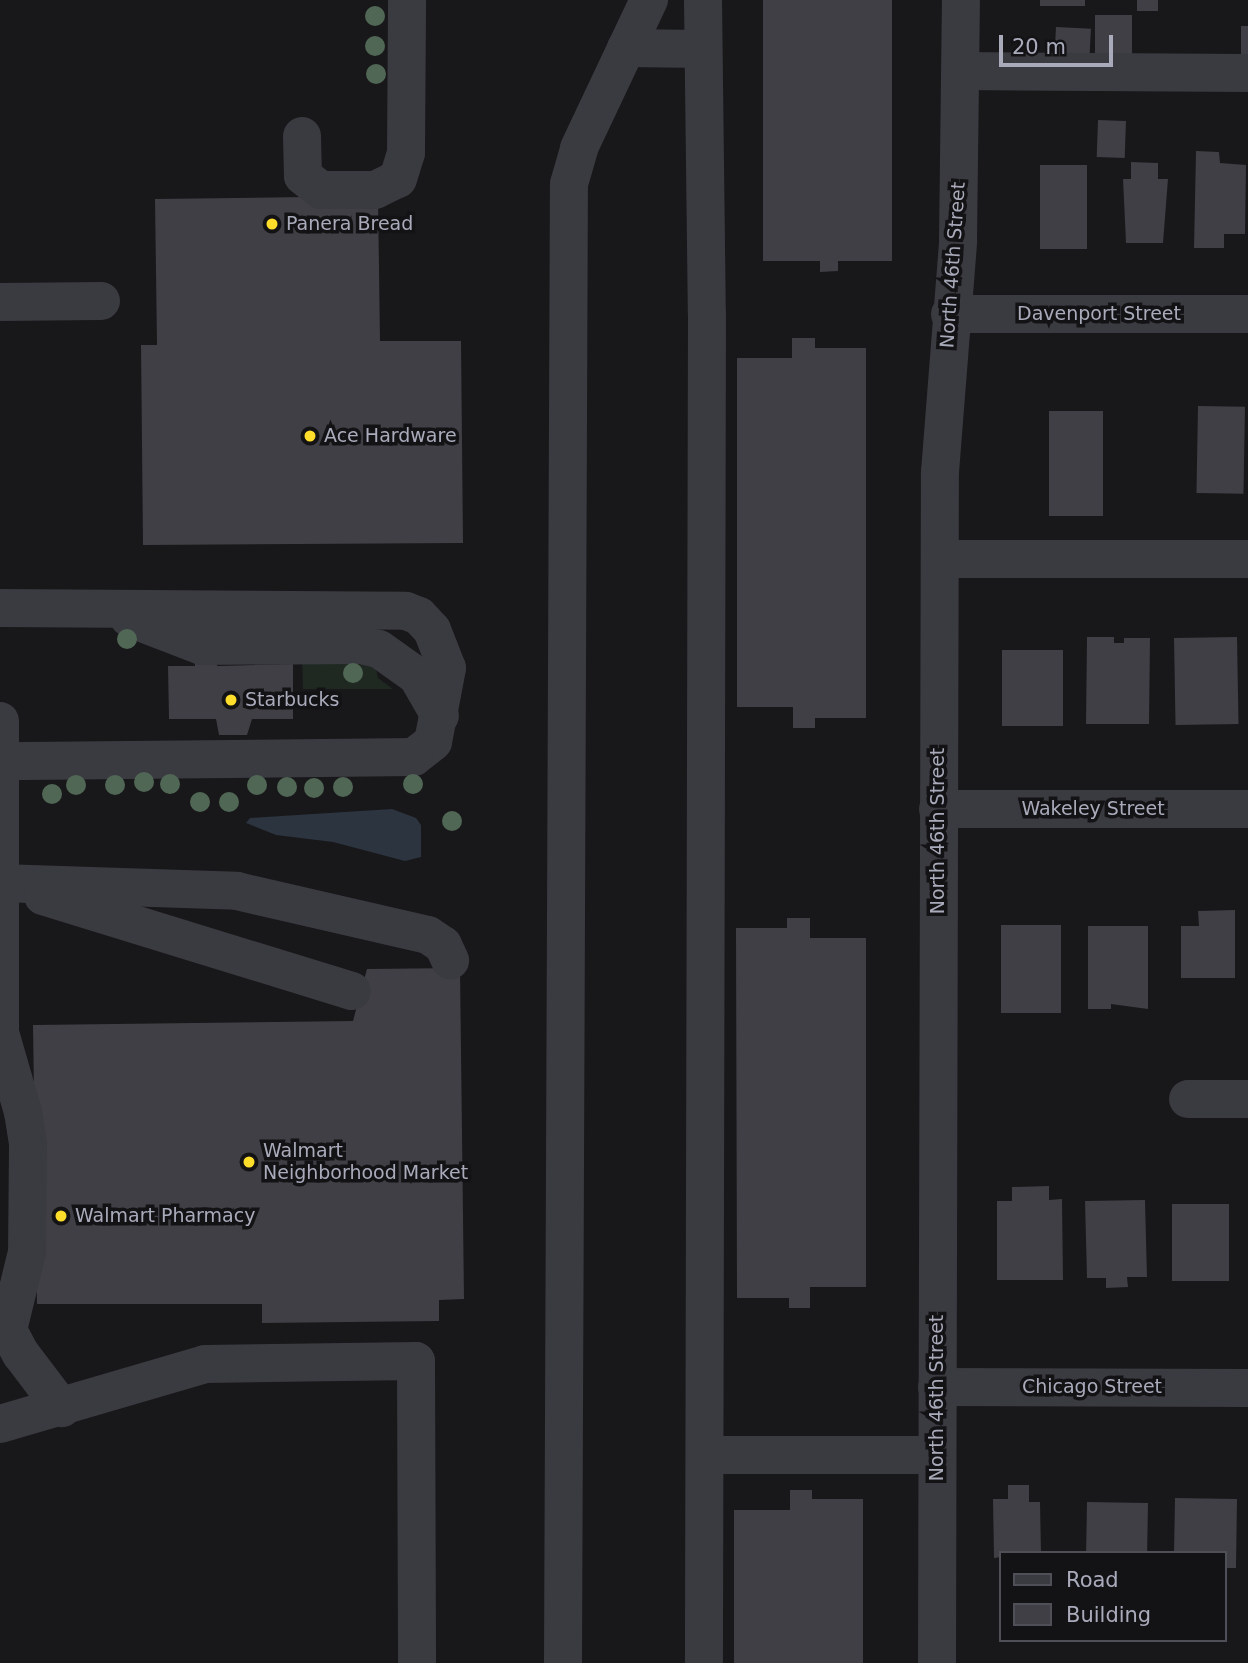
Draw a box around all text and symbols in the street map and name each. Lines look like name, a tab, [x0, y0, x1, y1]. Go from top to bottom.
scale bar	[1003, 21, 1117, 65]
text: 20 m	[1012, 35, 1066, 59]
street label: North 46th Street	[936, 181, 970, 349]
place label: Panera Bread	[286, 213, 413, 235]
marker: Panera Bread	[264, 216, 280, 232]
street label: Davenport Street	[1017, 303, 1181, 325]
place label: Ace Hardware	[324, 425, 457, 447]
marker: Ace Hardware	[302, 428, 318, 444]
place label: Starbucks	[245, 689, 339, 711]
marker: Starbucks	[223, 692, 239, 708]
street label: North 46th Street	[927, 748, 949, 914]
street label: Wakeley Street	[1021, 798, 1165, 820]
place label: Walmart Neighborhood Market	[263, 1140, 468, 1184]
marker: Walmart Neighborhood Market	[241, 1154, 257, 1170]
place label: Walmart Pharmacy	[75, 1205, 255, 1227]
marker: Walmart Pharmacy	[53, 1208, 69, 1224]
street label: North 46th Street	[926, 1315, 948, 1481]
street label: Chicago Street	[1022, 1376, 1162, 1398]
legend	[1000, 1551, 1227, 1642]
text: Road	[1066, 1568, 1119, 1592]
text: Building	[1066, 1603, 1151, 1627]

